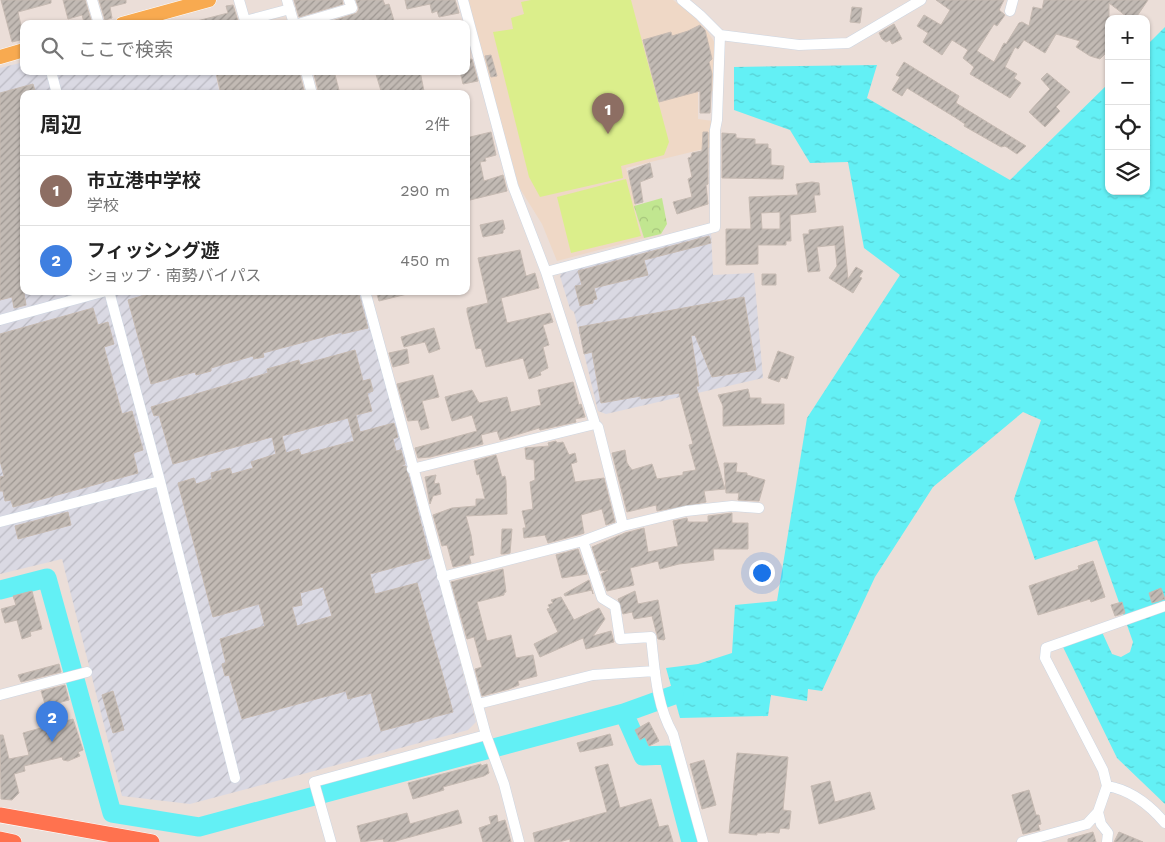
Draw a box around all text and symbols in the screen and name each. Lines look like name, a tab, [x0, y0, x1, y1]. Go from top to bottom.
map controls	[1105, 15, 1150, 195]
button: +	[1105, 15, 1150, 60]
search box	[20, 20, 470, 75]
icon: search	[38, 34, 66, 62]
text: ここで検索	[78, 38, 173, 61]
button: −	[1105, 60, 1150, 105]
pin: 1	[592, 93, 624, 134]
button: locate	[1105, 105, 1150, 150]
text: 周辺	[40, 112, 82, 137]
text: 2件	[425, 115, 450, 134]
button: layers	[1105, 150, 1150, 195]
text: 市立港中学校	[87, 169, 201, 192]
text: 1	[53, 181, 59, 200]
text: 290 m	[400, 181, 450, 200]
text: 学校	[87, 196, 119, 215]
text: フィッシング遊	[87, 239, 220, 262]
text: 2	[51, 251, 61, 270]
text: 450 m	[400, 251, 450, 270]
text: ショップ · 南勢バイパス	[87, 266, 261, 285]
your location	[749, 560, 775, 586]
pin: 2	[36, 701, 68, 742]

